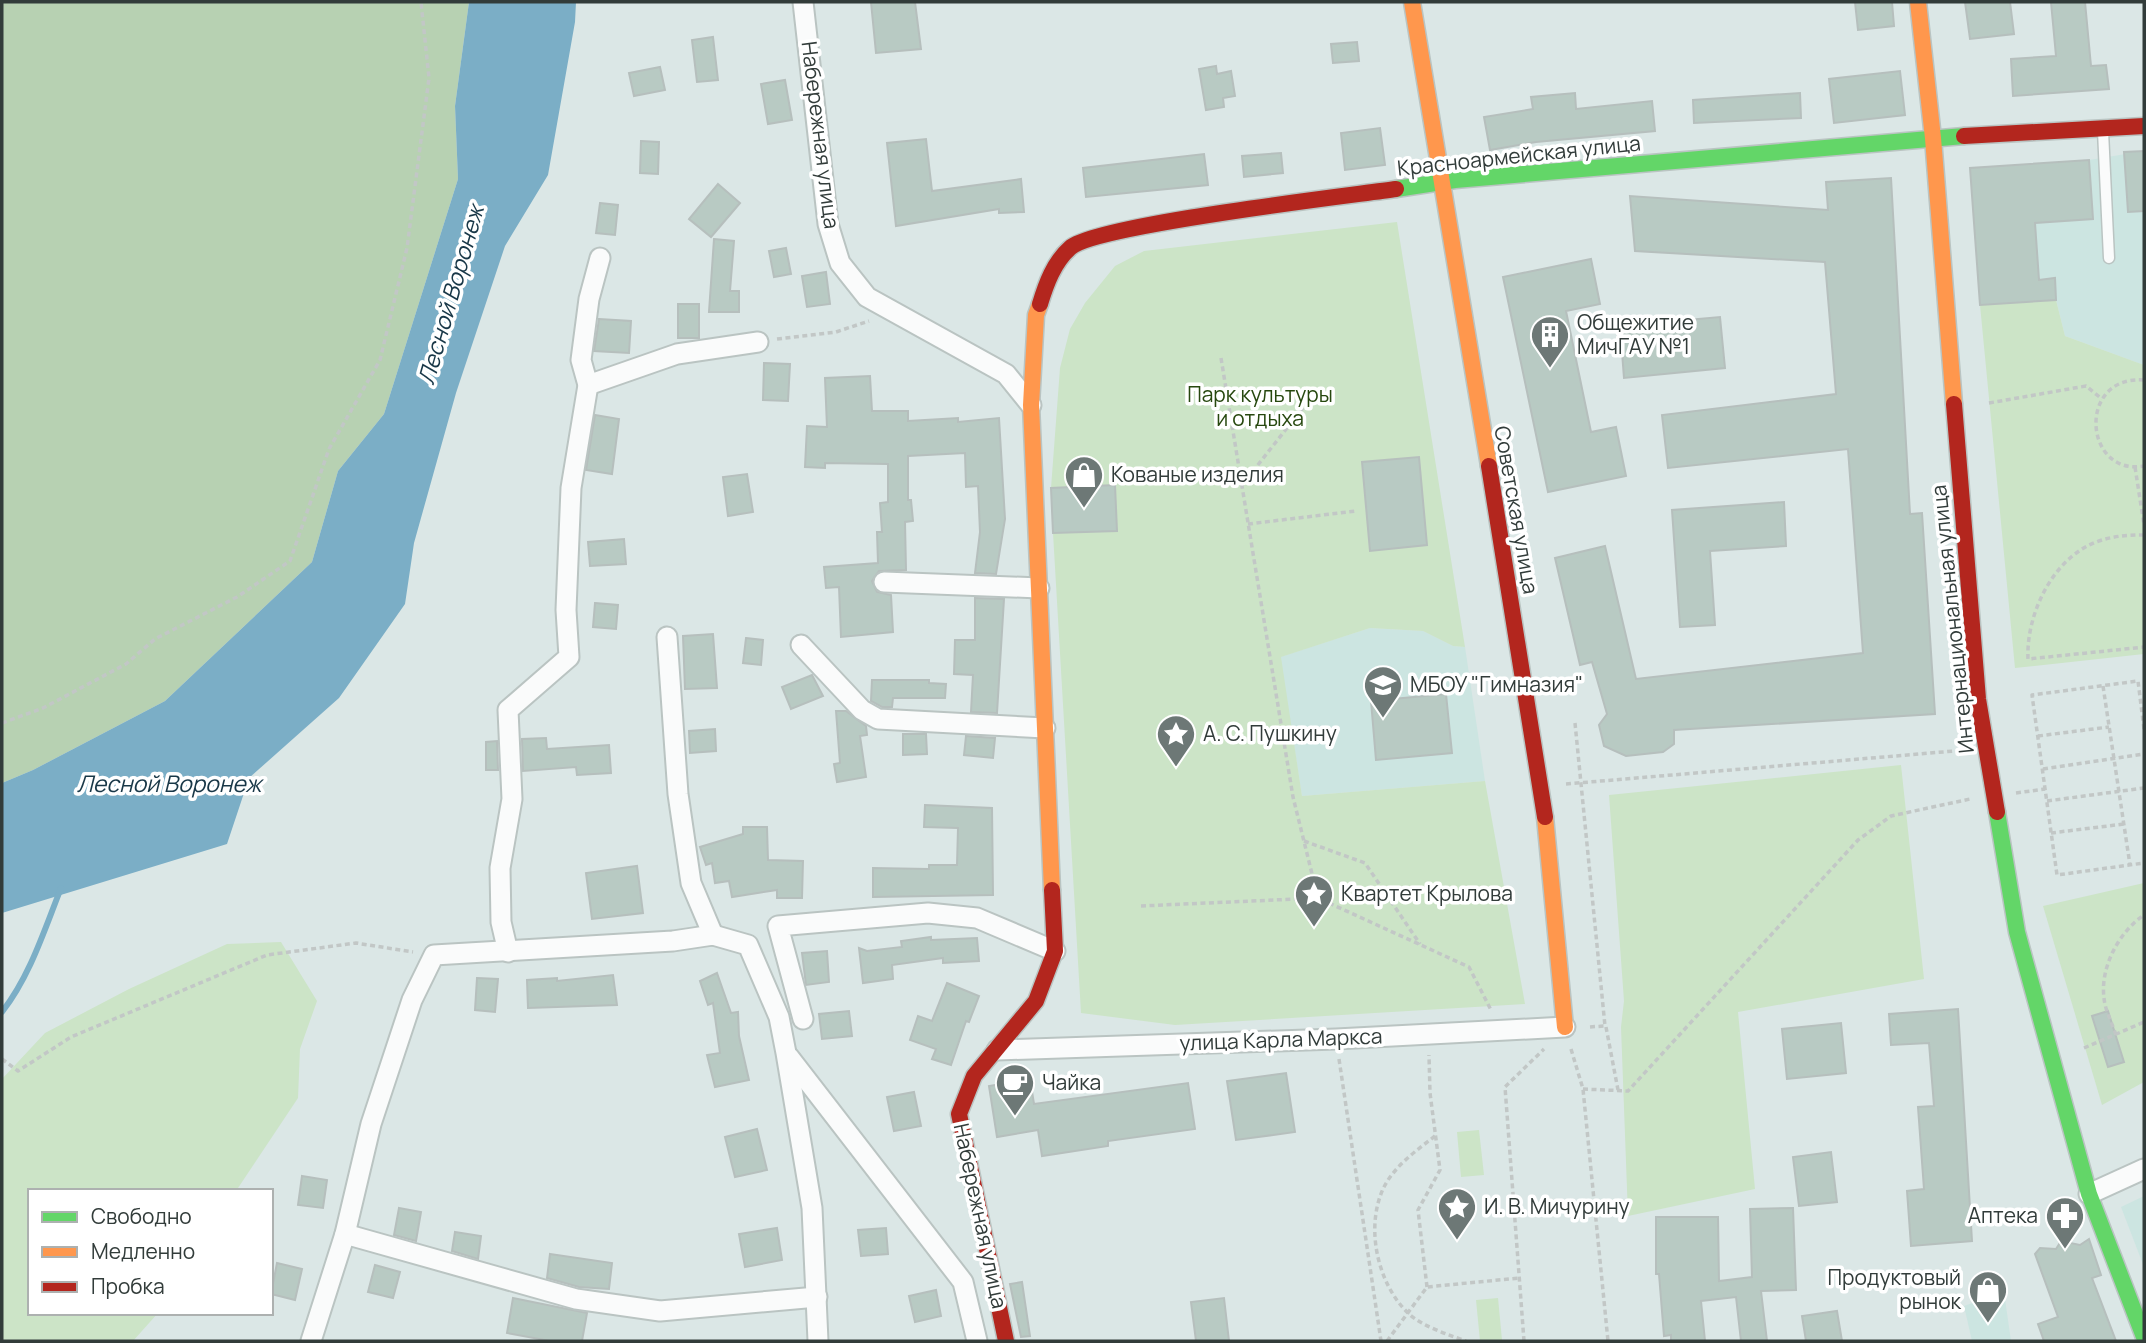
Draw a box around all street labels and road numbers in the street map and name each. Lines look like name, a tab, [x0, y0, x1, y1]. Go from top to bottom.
street label: Набережная улица	[796, 40, 846, 230]
street label: Красноармейская улица	[1396, 128, 1642, 182]
street label: Советская улица	[1488, 424, 1546, 596]
street label: Интернациональная улица	[1924, 483, 1980, 755]
street label: улица Карла Маркса	[1179, 1021, 1383, 1057]
street label: Набережная улица	[948, 1121, 1014, 1311]

